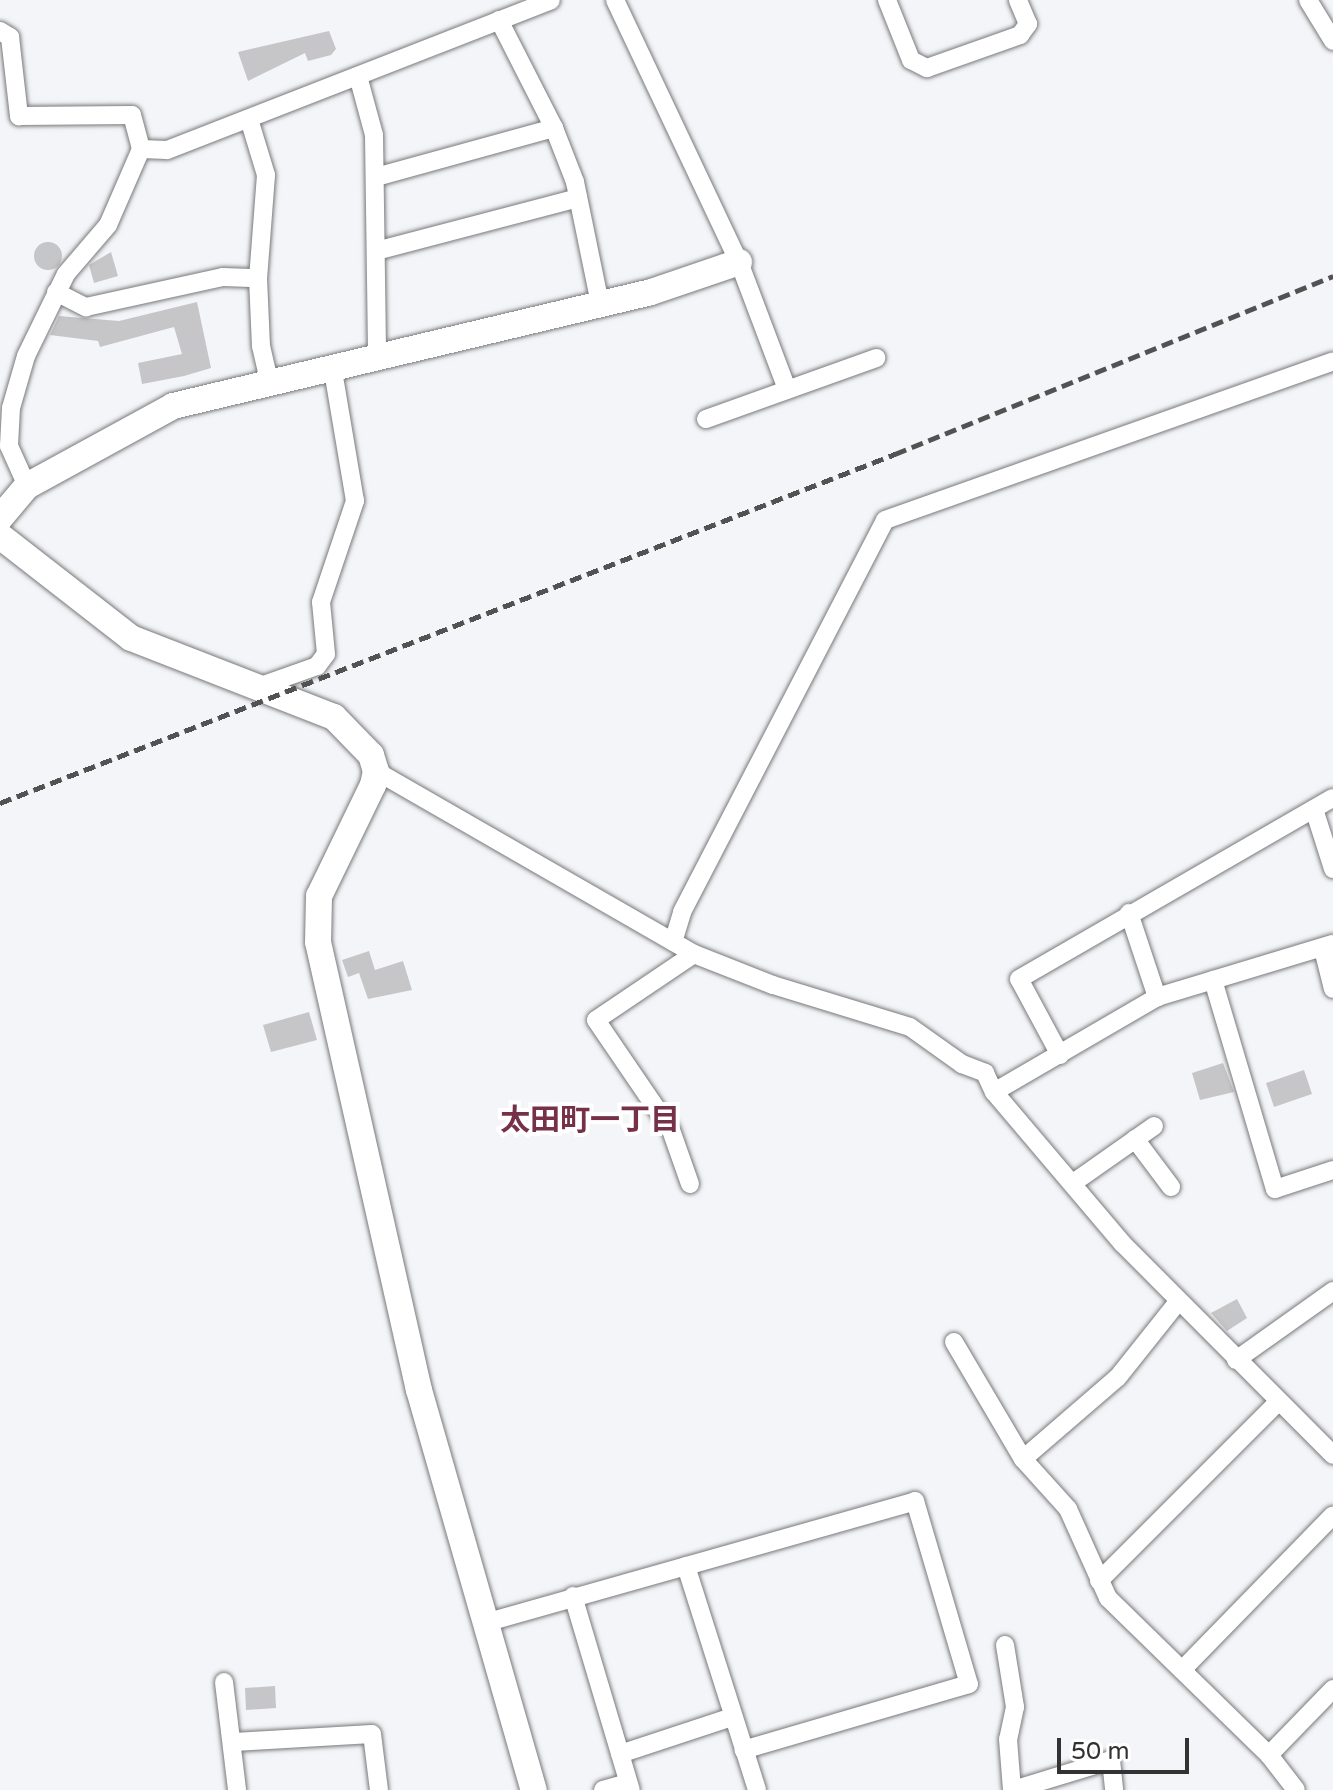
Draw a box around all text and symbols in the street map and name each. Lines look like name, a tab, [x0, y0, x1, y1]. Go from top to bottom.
district label: 太田町一丁目	[500, 1103, 680, 1139]
scale bar	[1061, 1722, 1193, 1772]
text: 50 m	[1071, 1737, 1129, 1766]

